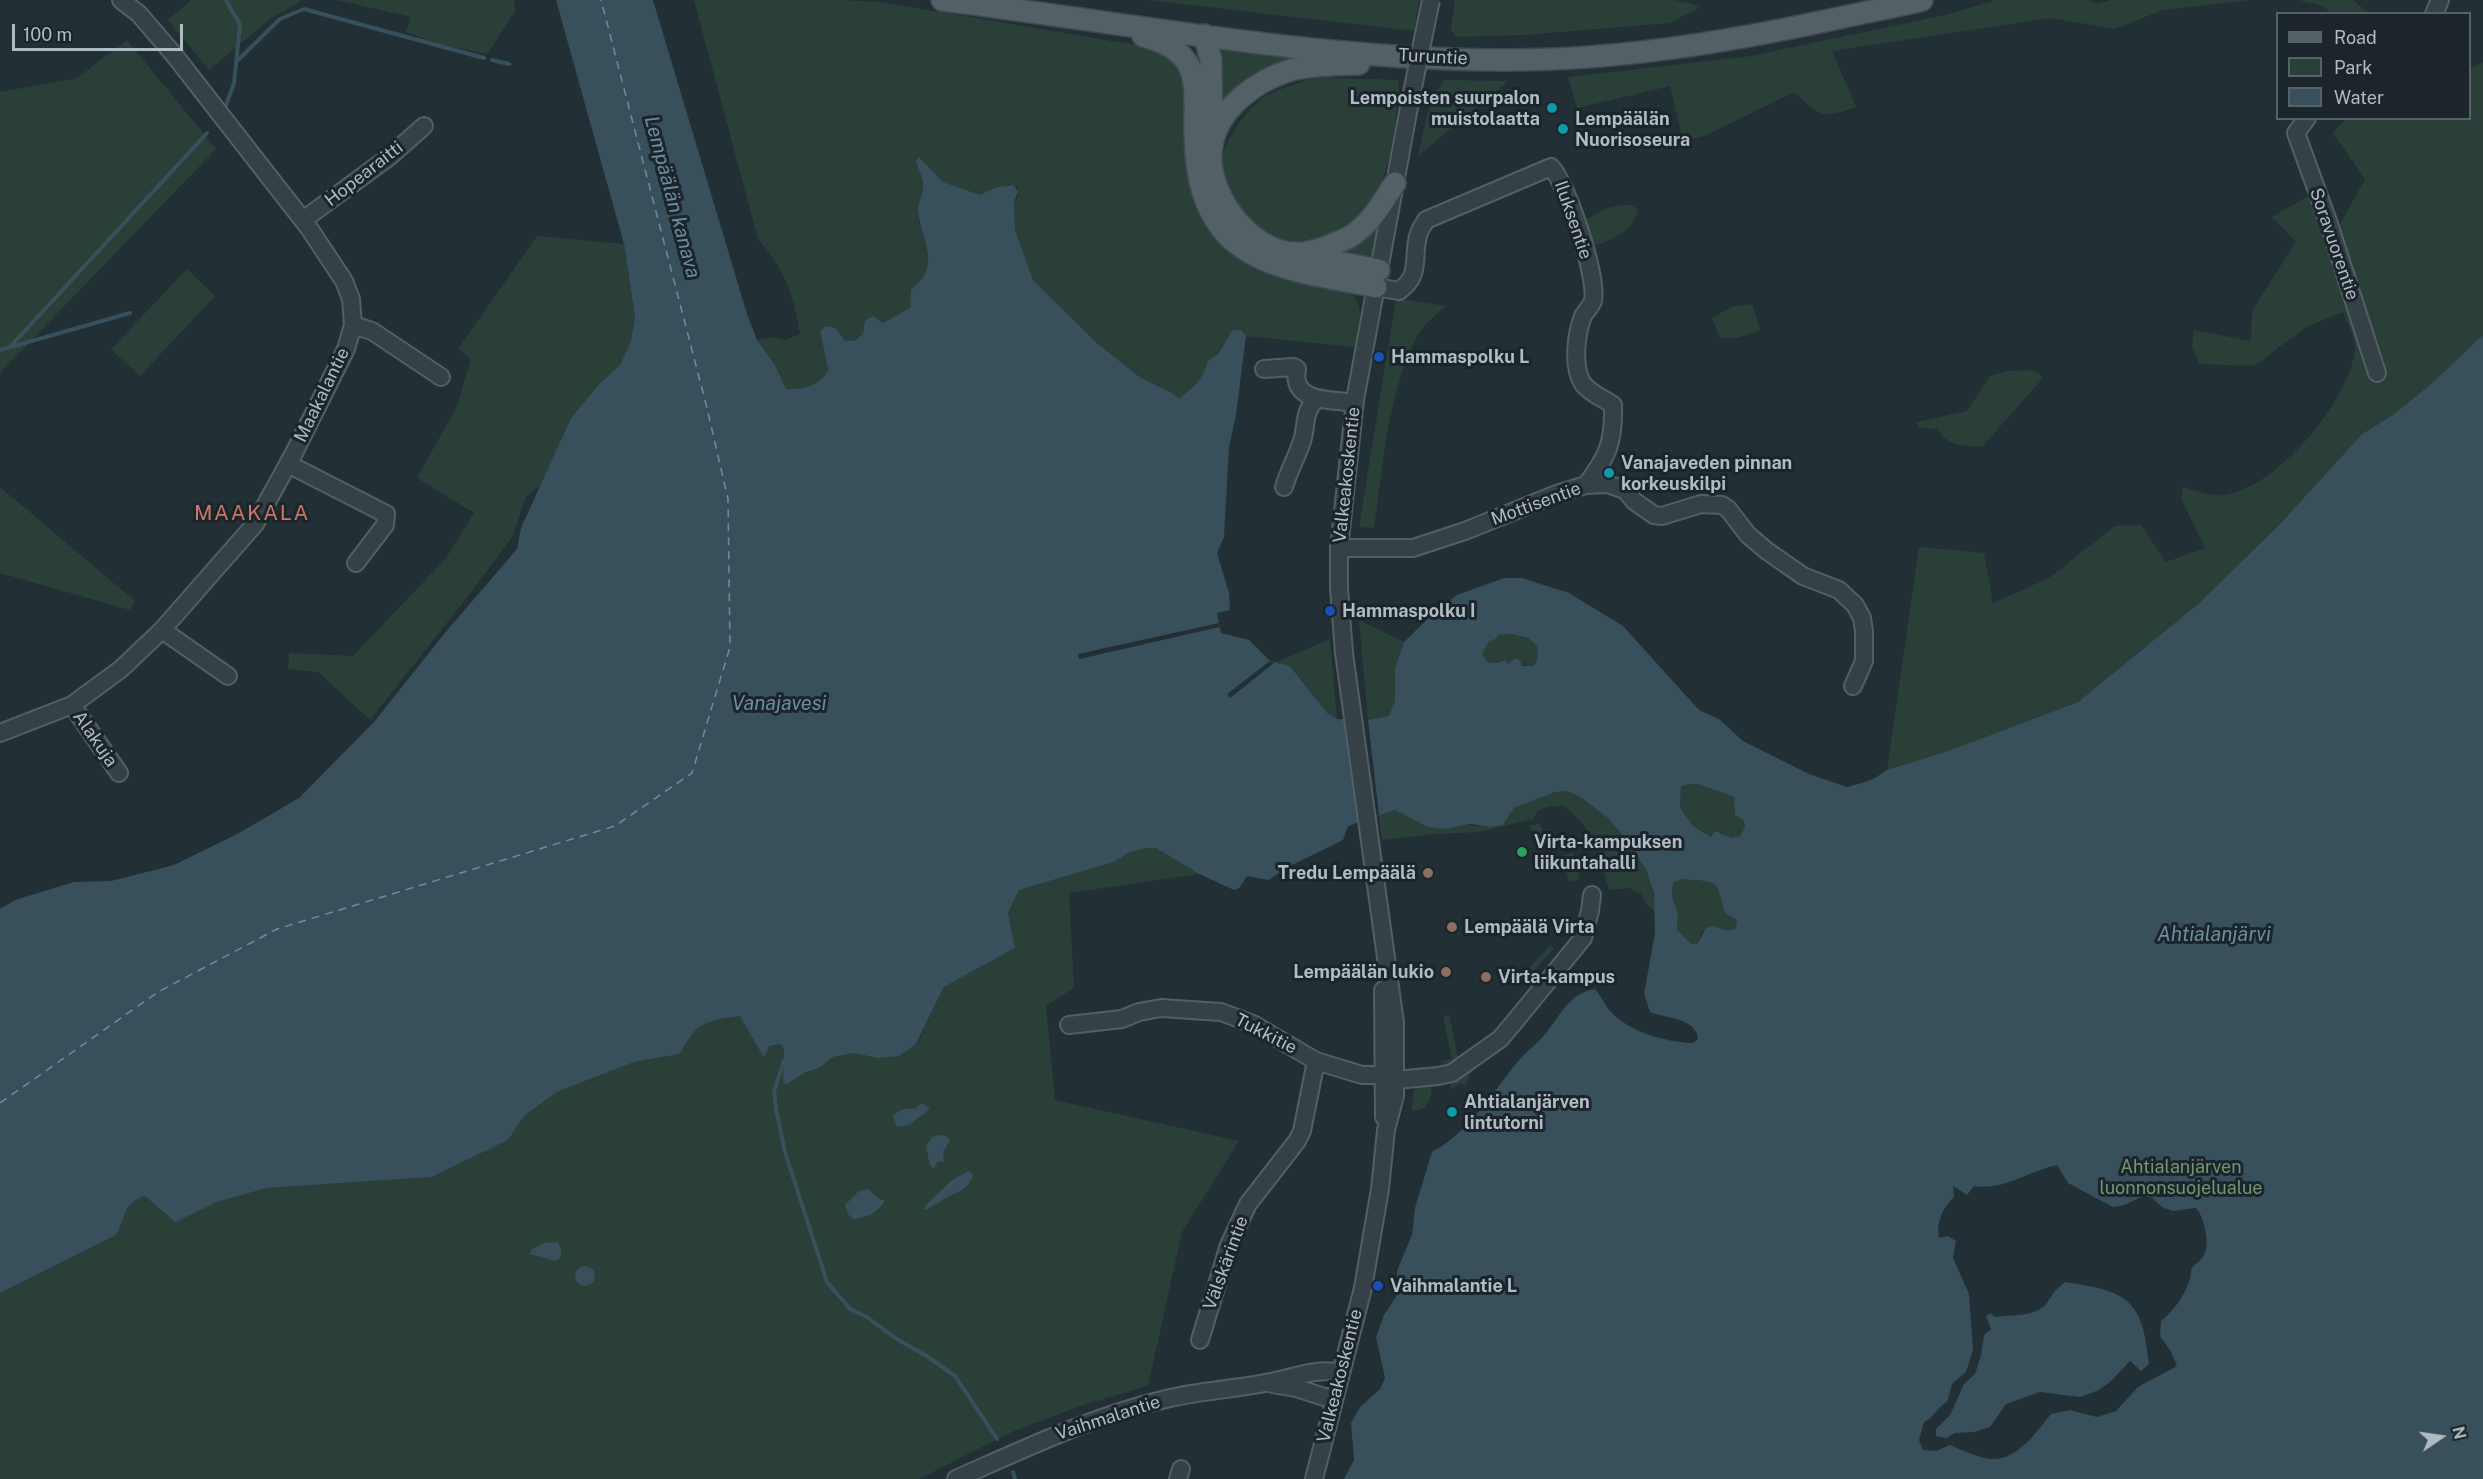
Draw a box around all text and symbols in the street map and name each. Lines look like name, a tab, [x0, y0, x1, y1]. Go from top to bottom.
scale bar	[15, 12, 186, 50]
legend	[2276, 12, 2471, 120]
text: 100 m	[23, 24, 72, 45]
text: Road	[2334, 27, 2377, 48]
street label: Turuntie	[1398, 44, 1468, 70]
text: Park	[2334, 57, 2372, 78]
place label: Lempoisten suurpalon muistolaatta	[1350, 87, 1540, 130]
text: Water	[2334, 87, 2384, 108]
marker: Lempoisten suurpalon muistolaatta	[1545, 101, 1559, 115]
place label: Lempäälän Nuorisoseura	[1575, 108, 1690, 150]
water label: Lempäälän kanava	[639, 113, 705, 281]
marker: Lempäälän Nuorisoseura	[1556, 122, 1570, 136]
street label: Hopearaitti	[321, 137, 407, 211]
street label: Iluksentie	[1549, 178, 1597, 262]
street label: Soravuorentie	[2305, 185, 2363, 303]
street label: Maakalantie	[290, 344, 354, 446]
place label: Hammaspolku L	[1391, 346, 1529, 368]
marker: Hammaspolku L	[1372, 350, 1386, 364]
street label: Valkeakoskentie	[1329, 406, 1365, 544]
place label: Vanajaveden pinnan korkeuskilpi	[1621, 452, 1792, 494]
marker: Vanajaveden pinnan korkeuskilpi	[1602, 466, 1616, 480]
street label: Mottisentie	[1488, 478, 1584, 530]
district label: MAAKALA	[194, 501, 310, 527]
place label: Hammaspolku I	[1342, 600, 1476, 622]
marker: Hammaspolku I	[1323, 604, 1337, 618]
water label: Vanajavesi	[732, 692, 826, 716]
street label: Alakuja	[68, 707, 122, 771]
place label: Virta-kampuksen liikuntahalli	[1534, 831, 1682, 874]
marker: Virta-kampuksen liikuntahalli	[1515, 845, 1529, 859]
place label: Tredu Lempäälä	[1278, 862, 1416, 884]
marker: Tredu Lempäälä	[1421, 866, 1435, 880]
place label: Lempäälä Virta	[1464, 916, 1595, 938]
marker: Lempäälä Virta	[1445, 920, 1459, 934]
water label: Ahtialanjärvi	[2157, 923, 2271, 947]
place label: Lempäälän lukio	[1293, 961, 1434, 983]
marker: Lempäälän lukio	[1439, 965, 1453, 979]
place label: Virta-kampus	[1498, 966, 1615, 988]
marker: Virta-kampus	[1479, 970, 1493, 984]
street label: Tukkitie	[1231, 1009, 1301, 1059]
place label: Ahtialanjärven lintutorni	[1464, 1091, 1590, 1134]
marker: Ahtialanjärven lintutorni	[1445, 1105, 1459, 1119]
park label: Ahtialanjärven luonnonsuojelualue	[2099, 1156, 2263, 1198]
street label: Välskärintie	[1199, 1213, 1253, 1313]
place label: Vaihmalantie L	[1390, 1275, 1517, 1297]
marker: Vaihmalantie L	[1371, 1279, 1385, 1293]
street label: Valkeakoskentie	[1313, 1307, 1367, 1445]
street label: Vaihmalantie	[1053, 1391, 1163, 1445]
north arrow	[2411, 1407, 2471, 1467]
text: N	[2448, 1425, 2470, 1441]

